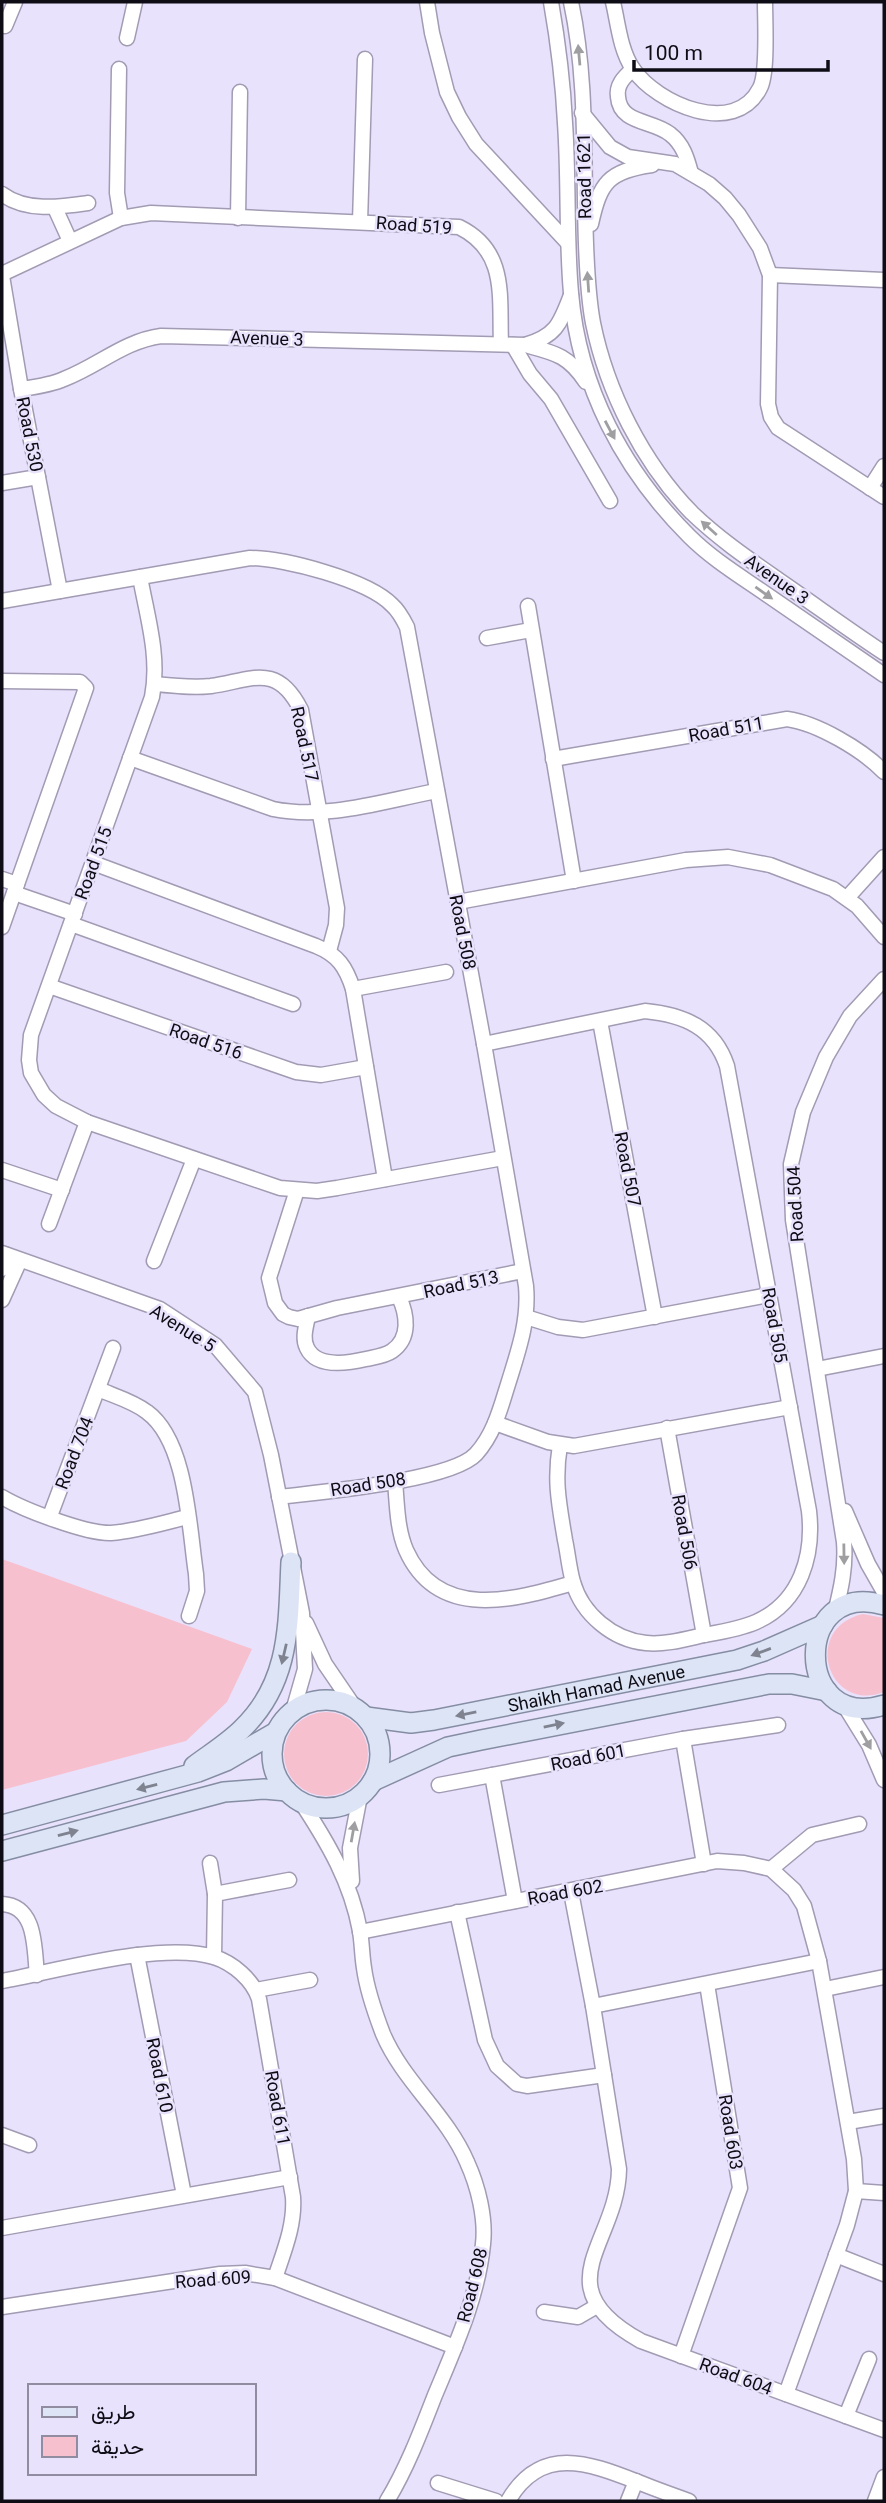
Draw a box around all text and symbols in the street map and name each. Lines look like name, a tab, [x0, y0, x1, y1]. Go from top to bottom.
scale bar	[634, 28, 828, 72]
text: 100 m	[644, 41, 703, 65]
one-way arrow	[573, 44, 584, 66]
street label: Road 1621	[573, 133, 595, 219]
street label: Road 519	[375, 212, 453, 238]
one-way arrow	[582, 271, 593, 293]
street label: Avenue 3	[230, 326, 304, 350]
street label: Road 530	[12, 395, 48, 473]
one-way arrow	[604, 420, 616, 439]
one-way arrow	[701, 521, 718, 536]
street label: Avenue 3	[741, 549, 813, 609]
one-way arrow	[755, 586, 773, 600]
street label: Road 517	[287, 705, 323, 783]
street label: Road 511	[687, 712, 765, 746]
street label: Road 515	[70, 824, 116, 902]
street label: Road 508	[445, 893, 481, 971]
street label: Road 516	[167, 1019, 245, 1063]
street label: Road 507	[610, 1130, 646, 1208]
street label: Road 504	[783, 1165, 807, 1243]
street label: Road 513	[422, 1266, 500, 1302]
street label: Road 505	[758, 1286, 792, 1364]
street label: Avenue 5	[146, 1300, 220, 1356]
street label: Road 704	[51, 1414, 97, 1492]
street label: Road 508	[329, 1468, 407, 1500]
street label: Road 506	[668, 1493, 702, 1571]
one-way arrow	[839, 1543, 850, 1565]
one-way arrow	[278, 1643, 289, 1665]
one-way arrow	[750, 1647, 771, 1658]
street label: Shaikh Hamad Avenue	[506, 1660, 687, 1716]
one-way arrow	[455, 1709, 477, 1720]
one-way arrow	[543, 1720, 565, 1731]
one-way arrow	[860, 1730, 872, 1750]
street label: Road 601	[549, 1739, 627, 1775]
one-way arrow	[135, 1782, 157, 1793]
one-way arrow	[347, 1821, 358, 1843]
one-way arrow	[57, 1827, 79, 1838]
street label: Road 602	[526, 1875, 604, 1909]
street label: Road 610	[142, 2036, 178, 2114]
street label: Road 611	[261, 2069, 295, 2147]
street label: Road 603	[715, 2093, 747, 2171]
street label: Road 608	[453, 2246, 491, 2324]
street label: Road 609	[174, 2266, 252, 2292]
street label: Road 604	[697, 2353, 775, 2399]
legend	[28, 2384, 256, 2475]
text: طريق	[91, 2400, 136, 2425]
text: حديقة	[91, 2435, 144, 2459]

